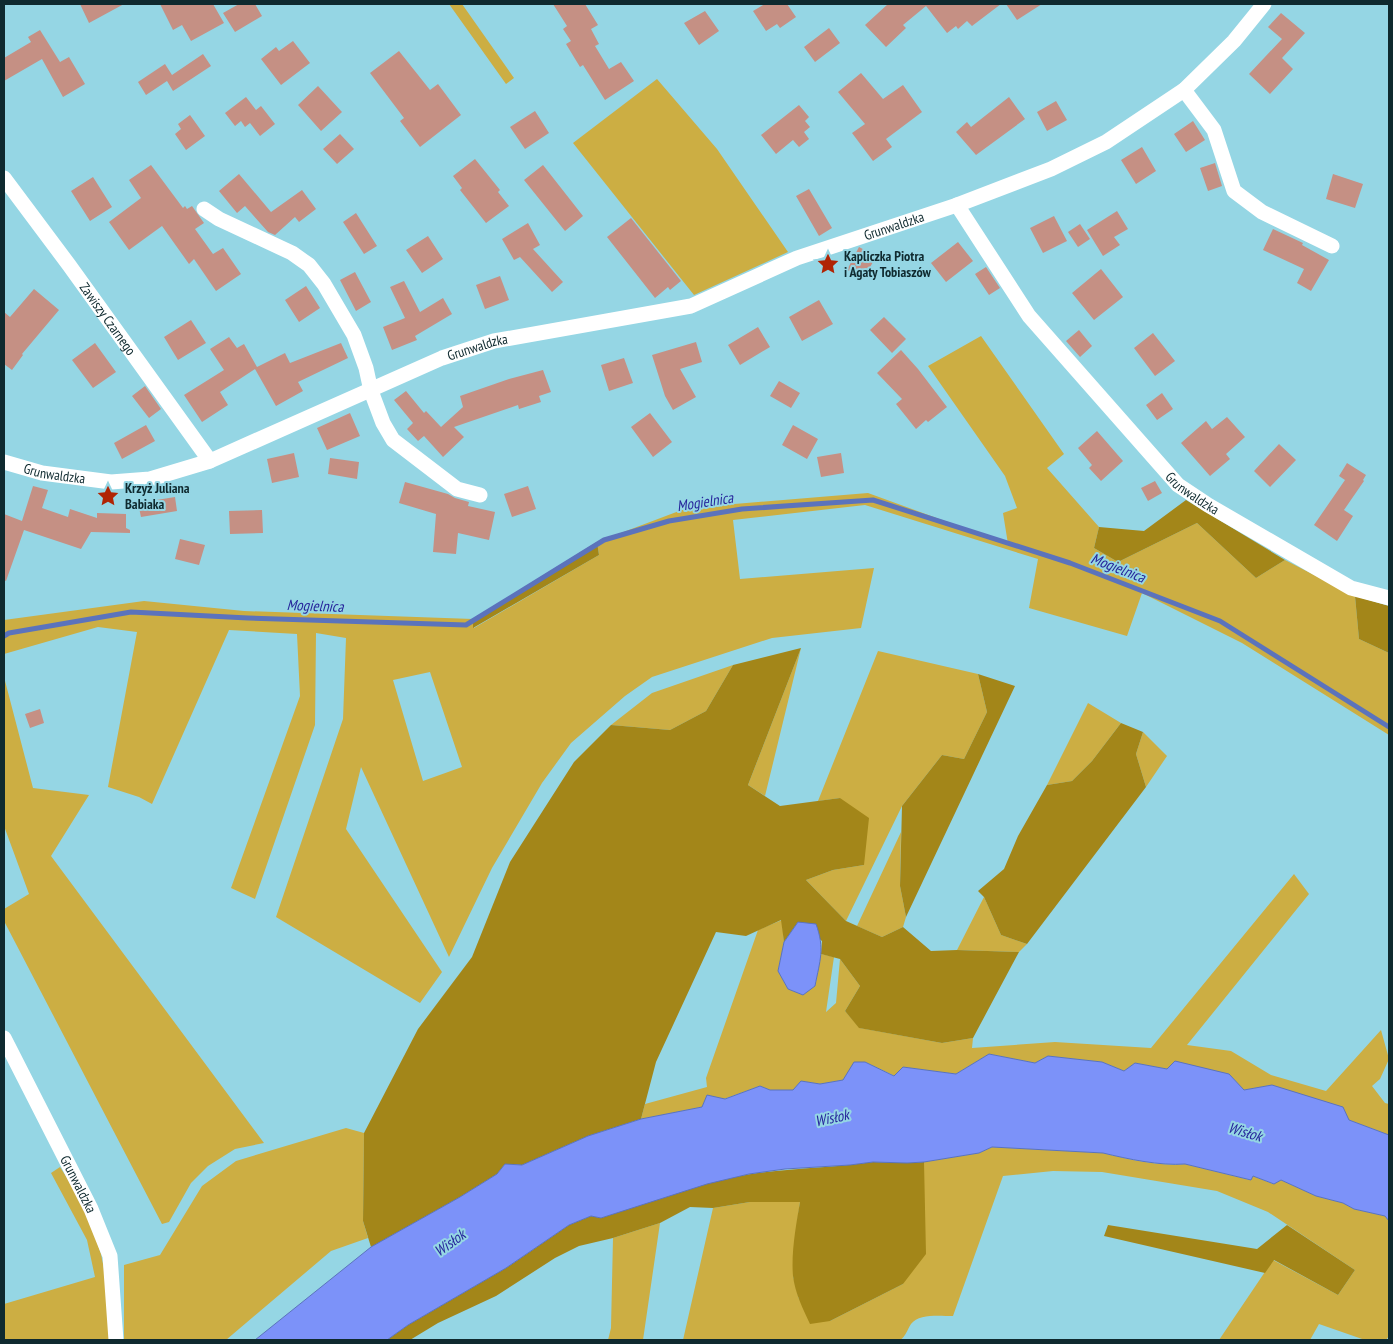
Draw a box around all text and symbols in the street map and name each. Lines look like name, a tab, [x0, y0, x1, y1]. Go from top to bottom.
street label: Grunwaldzka	[862, 208, 926, 244]
place label: Kapliczka Piotra i Agaty Tobiaszów	[844, 247, 932, 281]
place icon: Kapliczka Piotra i Agaty Tobiaszów	[815, 251, 841, 277]
street label: Zawiszy Czarnego	[76, 279, 140, 359]
street label: Grunwaldzka	[445, 330, 509, 365]
street label: Grunwaldzka	[22, 459, 86, 488]
street label: Grunwaldzka	[1161, 468, 1222, 519]
place label: Krzyż Juliana Babiaka	[125, 479, 190, 513]
place icon: Krzyż Juliana Babiaka	[95, 483, 121, 509]
water label: Mogielnica	[675, 488, 735, 515]
water label: Mogielnica	[1088, 549, 1149, 587]
water label: Mogielnica	[286, 595, 345, 616]
water label: Wisłok	[813, 1104, 853, 1130]
water label: Wisłok	[1226, 1118, 1266, 1146]
street label: Grunwaldzka	[56, 1152, 101, 1215]
water label: Wisłok	[430, 1224, 471, 1260]

